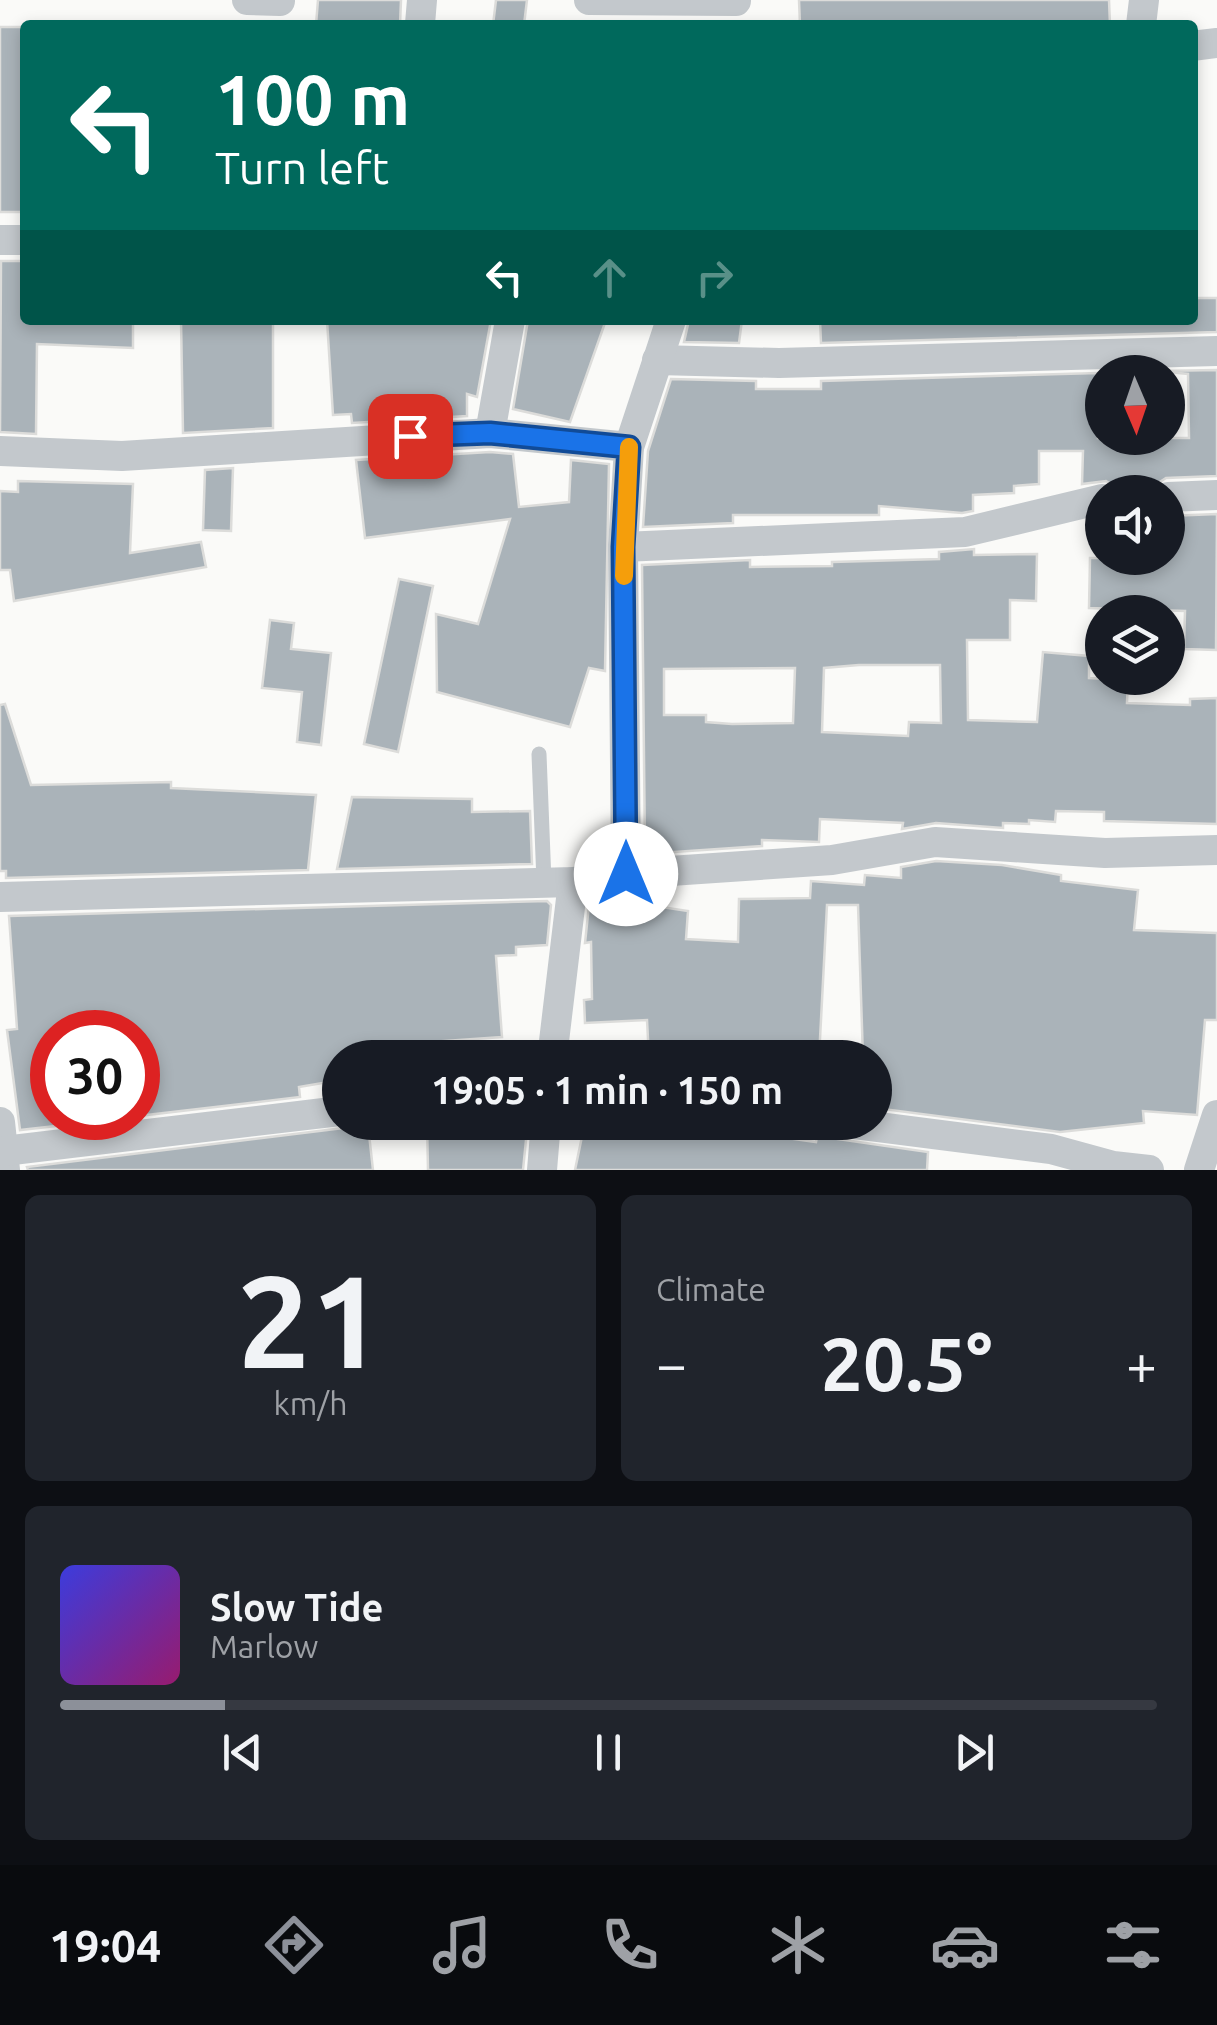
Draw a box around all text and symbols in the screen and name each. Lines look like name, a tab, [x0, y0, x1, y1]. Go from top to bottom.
icon: left	[50, 60, 180, 190]
text: 100 m	[215, 60, 410, 138]
text: Turn left	[215, 142, 389, 193]
icon: left	[477, 250, 532, 305]
icon: ahead	[582, 250, 637, 305]
icon: right	[687, 250, 742, 305]
north arrow	[1085, 355, 1185, 455]
map controls	[1085, 355, 1185, 695]
pin	[368, 394, 453, 479]
icon: arrive	[383, 409, 438, 464]
button: sound	[1085, 475, 1185, 575]
button: layers	[1085, 595, 1185, 695]
position arrow	[574, 822, 678, 926]
speed limit sign: 30	[30, 1010, 160, 1140]
text: 19:05 · 1 min · 150 m	[431, 1069, 783, 1111]
text: 21	[237, 1247, 384, 1393]
text: Climate	[656, 1271, 766, 1307]
text: 20.5°	[821, 1321, 992, 1405]
text: −	[656, 1333, 687, 1394]
text: +	[1126, 1333, 1157, 1394]
text: km/h	[274, 1385, 347, 1421]
text: Slow Tide	[210, 1586, 383, 1628]
text: Marlow	[210, 1628, 318, 1664]
icon: previous	[215, 1725, 270, 1780]
icon: pause	[581, 1725, 636, 1780]
icon: next	[947, 1725, 1002, 1780]
icon: directions	[259, 1910, 329, 1980]
icon: music	[427, 1910, 497, 1980]
icon: phone	[595, 1910, 665, 1980]
icon: climate	[763, 1910, 833, 1980]
icon: car	[930, 1910, 1000, 1980]
icon: filters	[1098, 1910, 1168, 1980]
text: 19:04	[49, 1920, 161, 1971]

